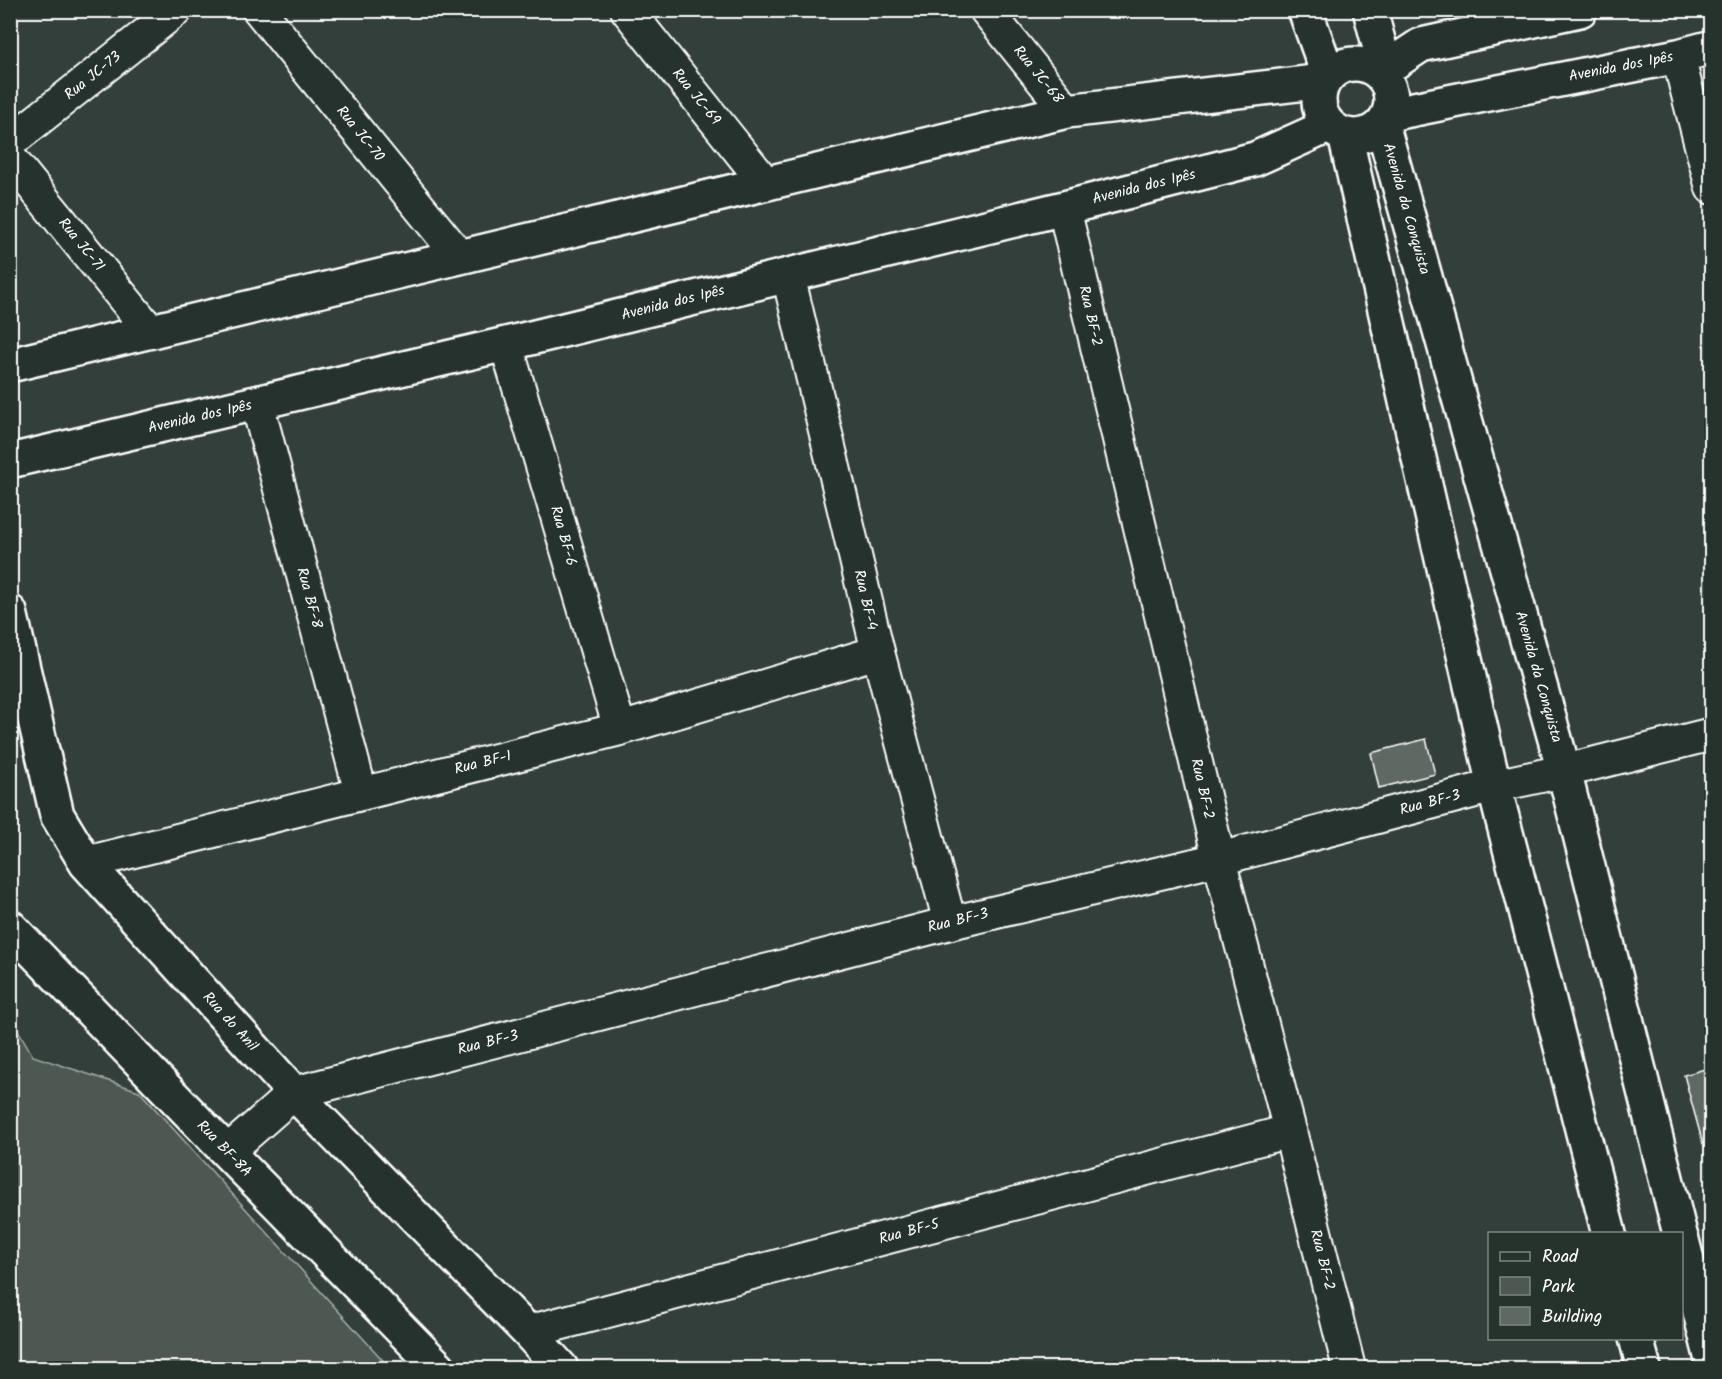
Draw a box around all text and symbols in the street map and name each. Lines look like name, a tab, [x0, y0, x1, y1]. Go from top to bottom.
street label: Rua JC-68	[1007, 41, 1070, 110]
street label: Rua JC-73	[59, 45, 127, 107]
street label: Avenida dos Ipês	[1567, 45, 1676, 89]
street label: Rua JC-69	[665, 63, 727, 131]
street label: Rua JC-70	[330, 101, 391, 168]
street label: Avenida da Conquista	[1376, 140, 1436, 278]
street label: Avenida dos Ipês	[1090, 162, 1199, 211]
street label: Rua JC-71	[52, 213, 110, 277]
street label: Avenida dos Ipês	[619, 278, 728, 327]
street label: Rua BF-2	[1071, 283, 1109, 349]
street label: Avenida dos Ipês	[146, 393, 255, 441]
street label: Rua BF-6	[543, 503, 583, 569]
street label: Rua BF-8	[289, 565, 329, 632]
street label: Rua BF-4	[846, 567, 884, 633]
street label: Avenida da Conquista	[1508, 608, 1568, 746]
street label: Rua BF-1	[452, 744, 514, 782]
street label: Rua BF-2	[1183, 756, 1221, 822]
street label: Rua BF-3	[1397, 783, 1463, 823]
street label: Rua BF-3	[925, 902, 991, 940]
street label: Rua do Anil	[196, 987, 264, 1058]
street label: Rua BF-3	[455, 1024, 521, 1062]
street label: Rua BF-8A	[191, 1115, 257, 1183]
street label: Rua BF-5	[876, 1212, 943, 1252]
street label: Rua BF-2	[1303, 1227, 1341, 1293]
legend	[1488, 1232, 1683, 1340]
text: Road	[1542, 1243, 1579, 1272]
text: Park	[1542, 1273, 1575, 1302]
text: Building	[1542, 1303, 1602, 1332]

